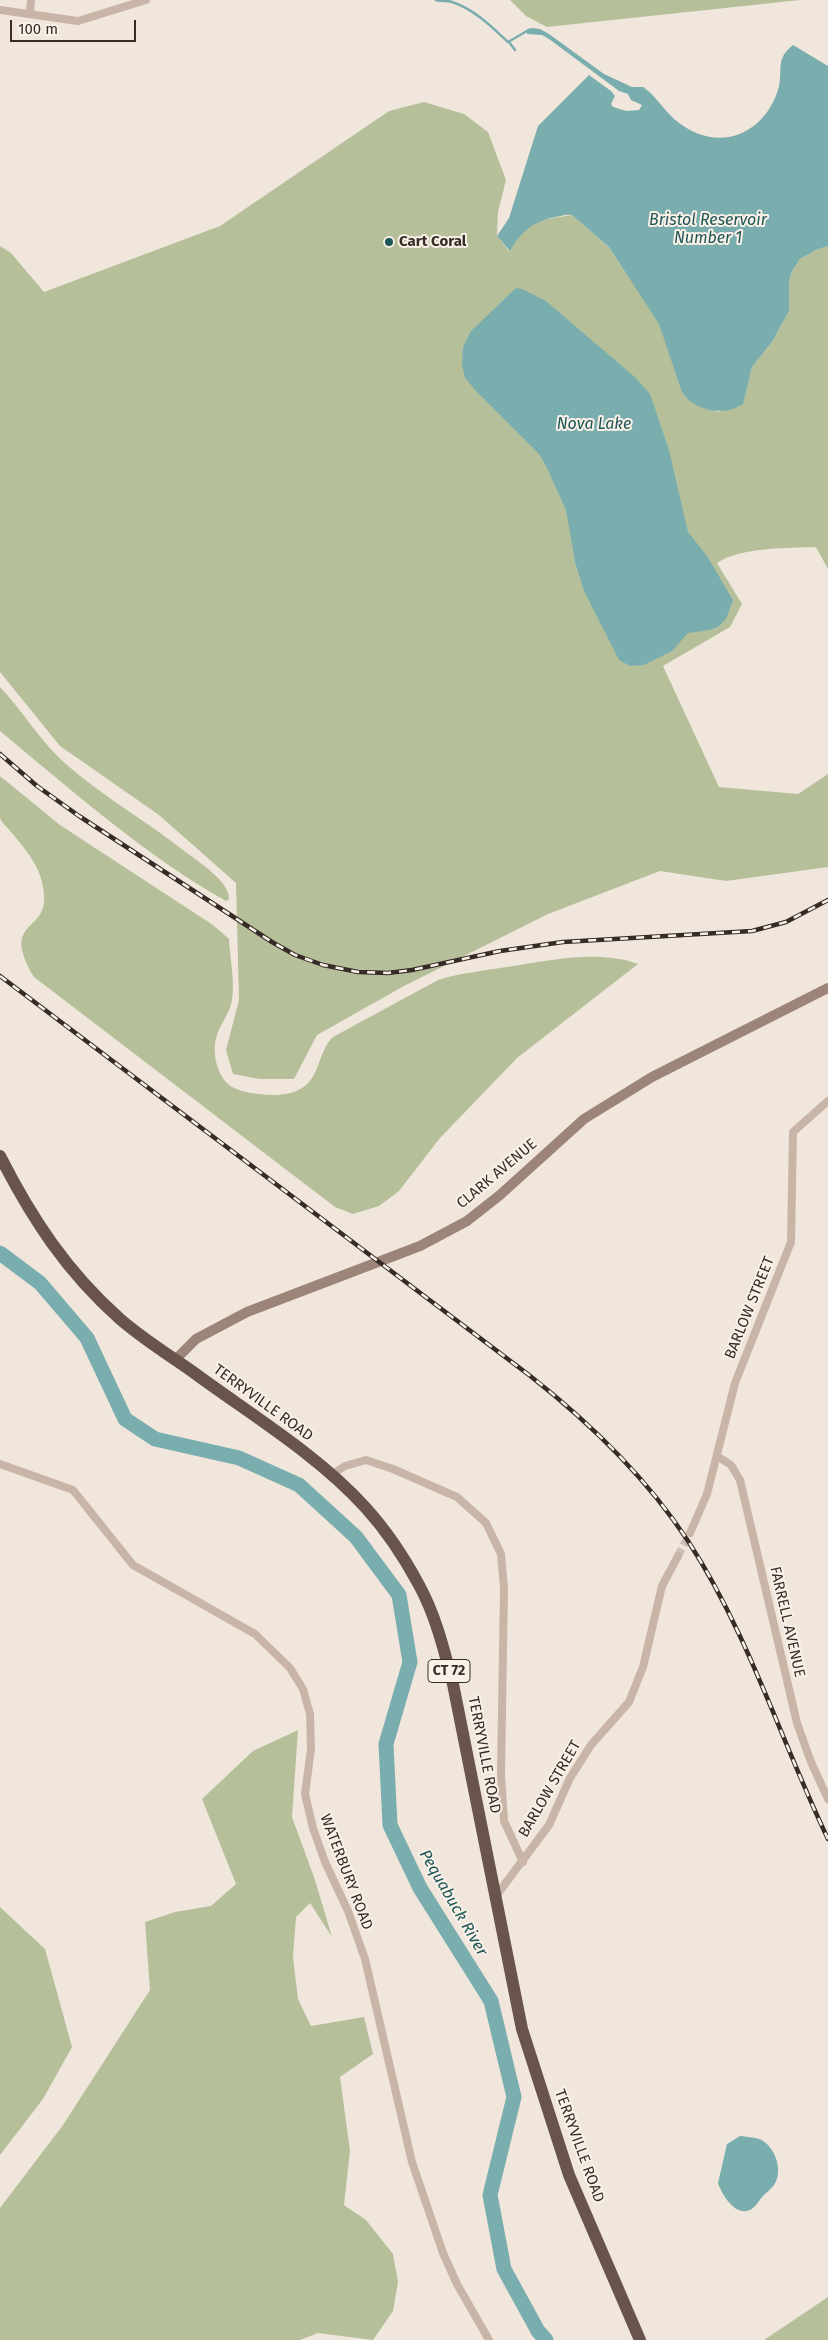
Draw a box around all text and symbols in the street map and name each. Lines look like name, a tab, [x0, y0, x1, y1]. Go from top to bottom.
scale bar	[12, 10, 139, 42]
text: 100 m	[18, 20, 58, 38]
water label: Bristol Reservoir Number 1	[649, 211, 767, 249]
place label: Cart Coral	[399, 233, 466, 251]
marker: Cart Coral	[383, 236, 395, 248]
water label: Nova Lake	[557, 415, 631, 435]
street label: CLARK AVENUE	[453, 1135, 541, 1213]
street label: BARLOW STREET	[721, 1254, 779, 1362]
street label: TERRYVILLE ROAD	[210, 1361, 316, 1445]
street label: FARRELL AVENUE	[765, 1565, 809, 1679]
road number: CT 72	[428, 1660, 470, 1682]
street label: TERRYVILLE ROAD	[464, 1695, 504, 1815]
street label: BARLOW STREET	[515, 1737, 585, 1841]
street label: WATERBURY ROAD	[316, 1812, 376, 1932]
water label: Pequabuck River	[415, 1846, 491, 1960]
street label: TERRYVILLE ROAD	[550, 2087, 608, 2205]

